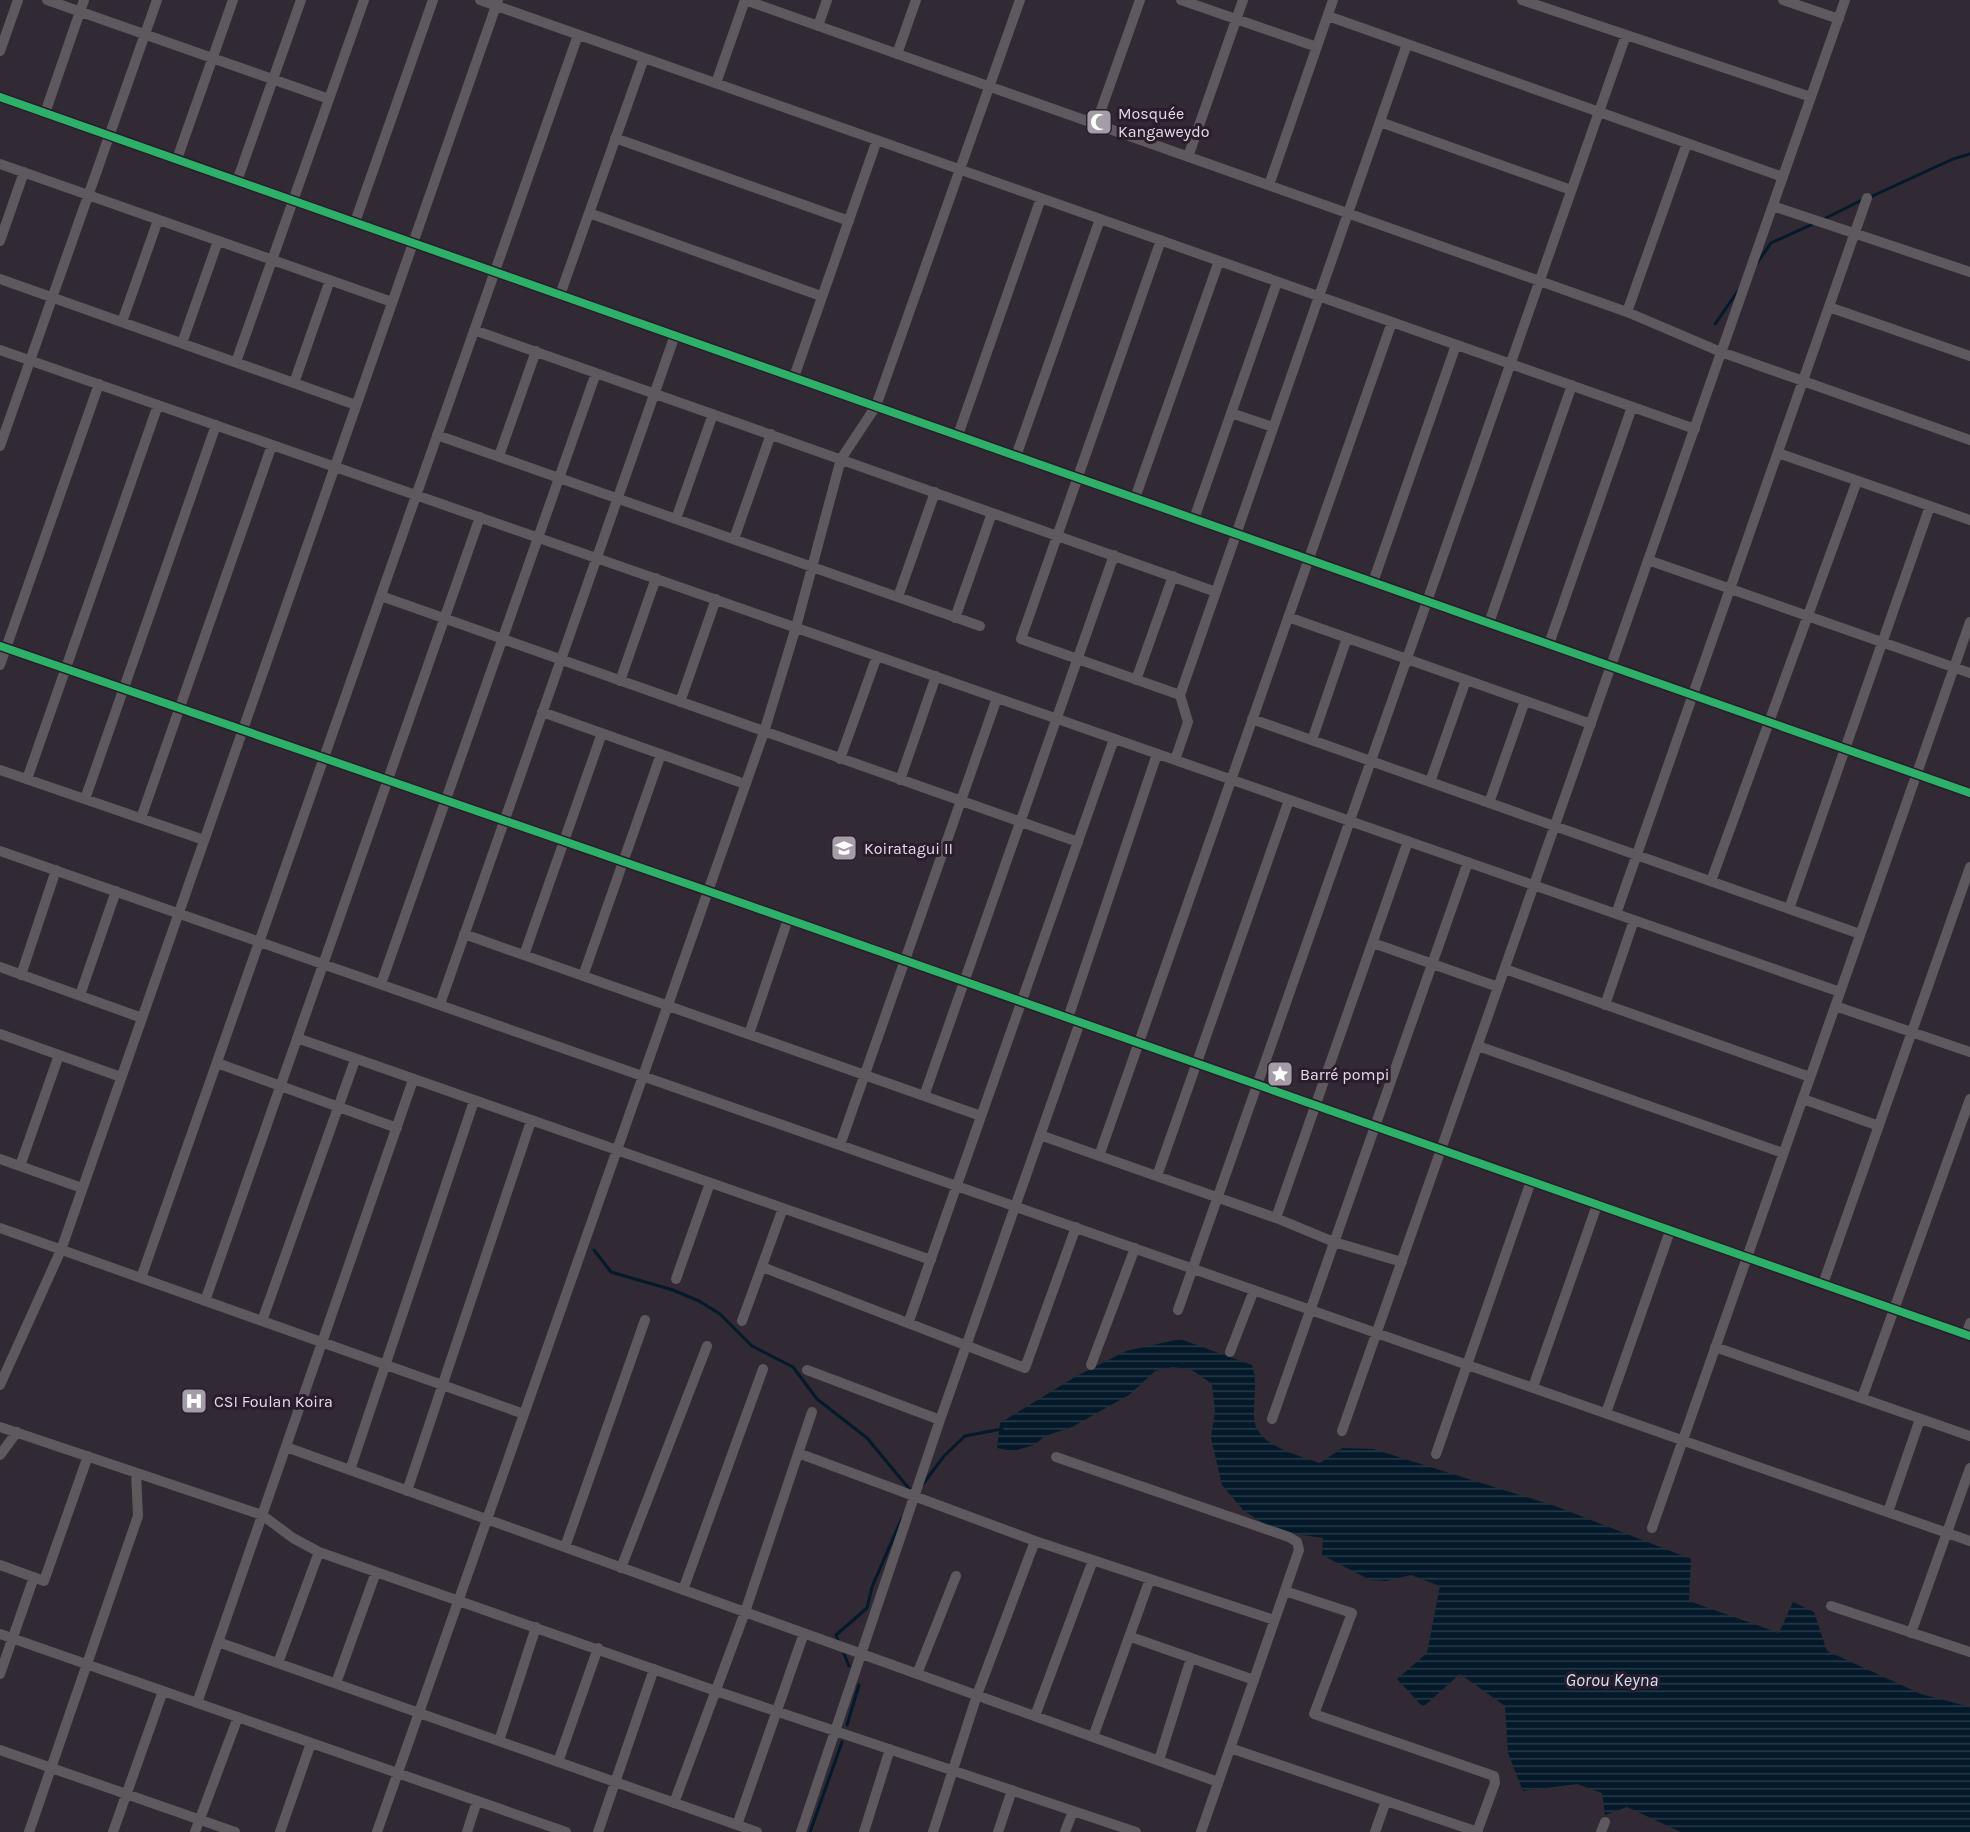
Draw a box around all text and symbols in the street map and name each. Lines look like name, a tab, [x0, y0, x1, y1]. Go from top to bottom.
place label: Mosquée Kangaweydo	[1118, 104, 1210, 141]
mosque icon: Mosquée Kangaweydo	[1084, 107, 1114, 137]
school or university icon: Koiratagui II	[829, 833, 859, 863]
place label: Koiratagui II	[864, 839, 953, 858]
place icon: Barré pompi	[1265, 1059, 1295, 1089]
place label: Barré pompi	[1300, 1065, 1390, 1084]
hospital icon: CSI Foulan Koira	[179, 1386, 209, 1416]
place label: CSI Foulan Koira	[214, 1392, 333, 1411]
water label: Gorou Keyna	[1566, 1669, 1658, 1691]

